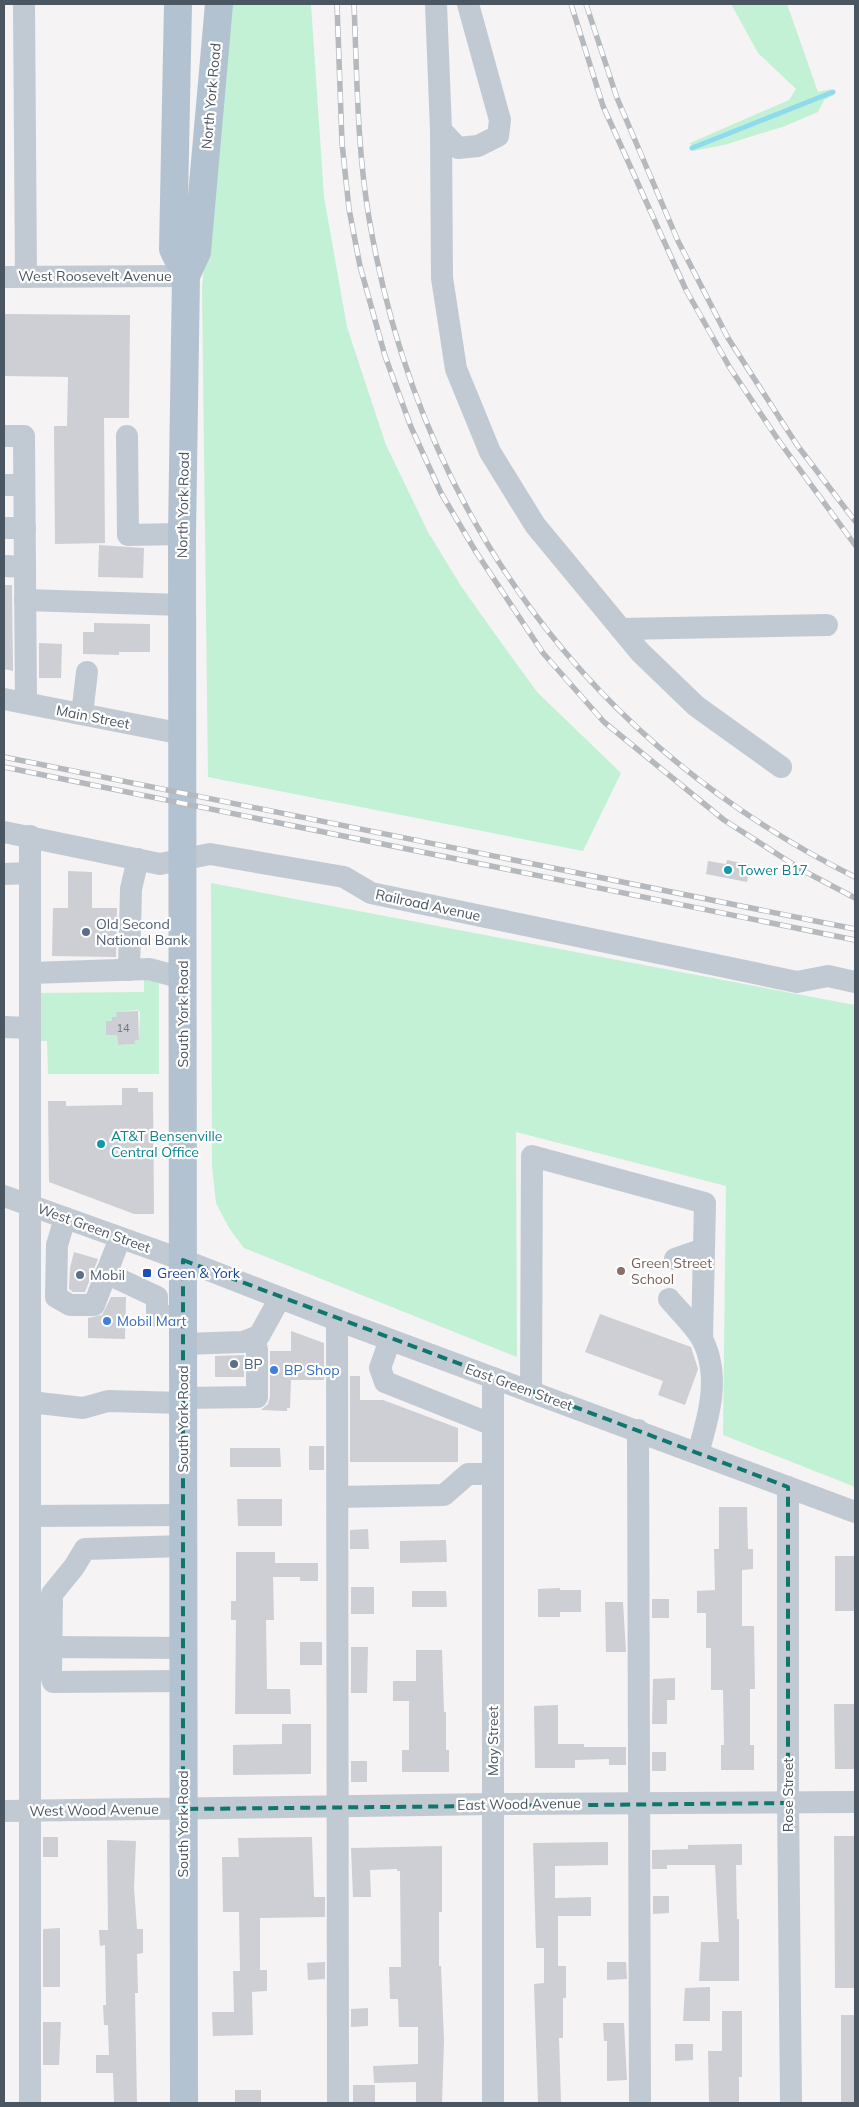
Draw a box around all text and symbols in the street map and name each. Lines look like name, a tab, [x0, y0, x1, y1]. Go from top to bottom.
street label: North York Road	[197, 42, 225, 150]
street label: West Roosevelt Avenue	[18, 267, 172, 285]
street label: North York Road	[173, 452, 193, 558]
street label: Main Street	[55, 701, 131, 733]
place label: Tower B17	[738, 861, 808, 879]
marker: Tower B17	[722, 864, 734, 876]
street label: Railroad Avenue	[374, 885, 482, 925]
place label: Old Second National Bank	[96, 915, 189, 949]
marker: Old Second National Bank	[80, 926, 92, 938]
street label: South York Road	[174, 960, 192, 1068]
house number: 14	[116, 1021, 130, 1035]
place label: AT&T Bensenville Central Office	[111, 1127, 223, 1161]
marker: AT&T Bensenville Central Office	[95, 1138, 107, 1150]
street label: West Green Street	[35, 1199, 153, 1257]
place label: Green Street School	[631, 1254, 712, 1288]
place label: Green & York	[157, 1264, 241, 1282]
marker: Green Street School	[615, 1265, 627, 1277]
place label: Mobil	[90, 1266, 125, 1284]
marker: Green & York	[141, 1267, 153, 1279]
marker: Mobil	[74, 1269, 86, 1281]
place label: Mobil Mart	[117, 1312, 187, 1330]
marker: Mobil Mart	[101, 1315, 113, 1327]
place label: BP	[244, 1355, 263, 1373]
marker: BP	[228, 1358, 240, 1370]
street label: East Green Street	[463, 1359, 575, 1415]
place label: BP Shop	[284, 1361, 340, 1379]
marker: BP Shop	[268, 1364, 280, 1376]
street label: South York Road	[174, 1365, 192, 1473]
street label: May Street	[484, 1706, 502, 1776]
street label: Rose Street	[779, 1758, 797, 1832]
street label: South York Road	[174, 1770, 192, 1878]
street label: East Wood Avenue	[457, 1794, 581, 1814]
street label: West Wood Avenue	[29, 1800, 159, 1820]

